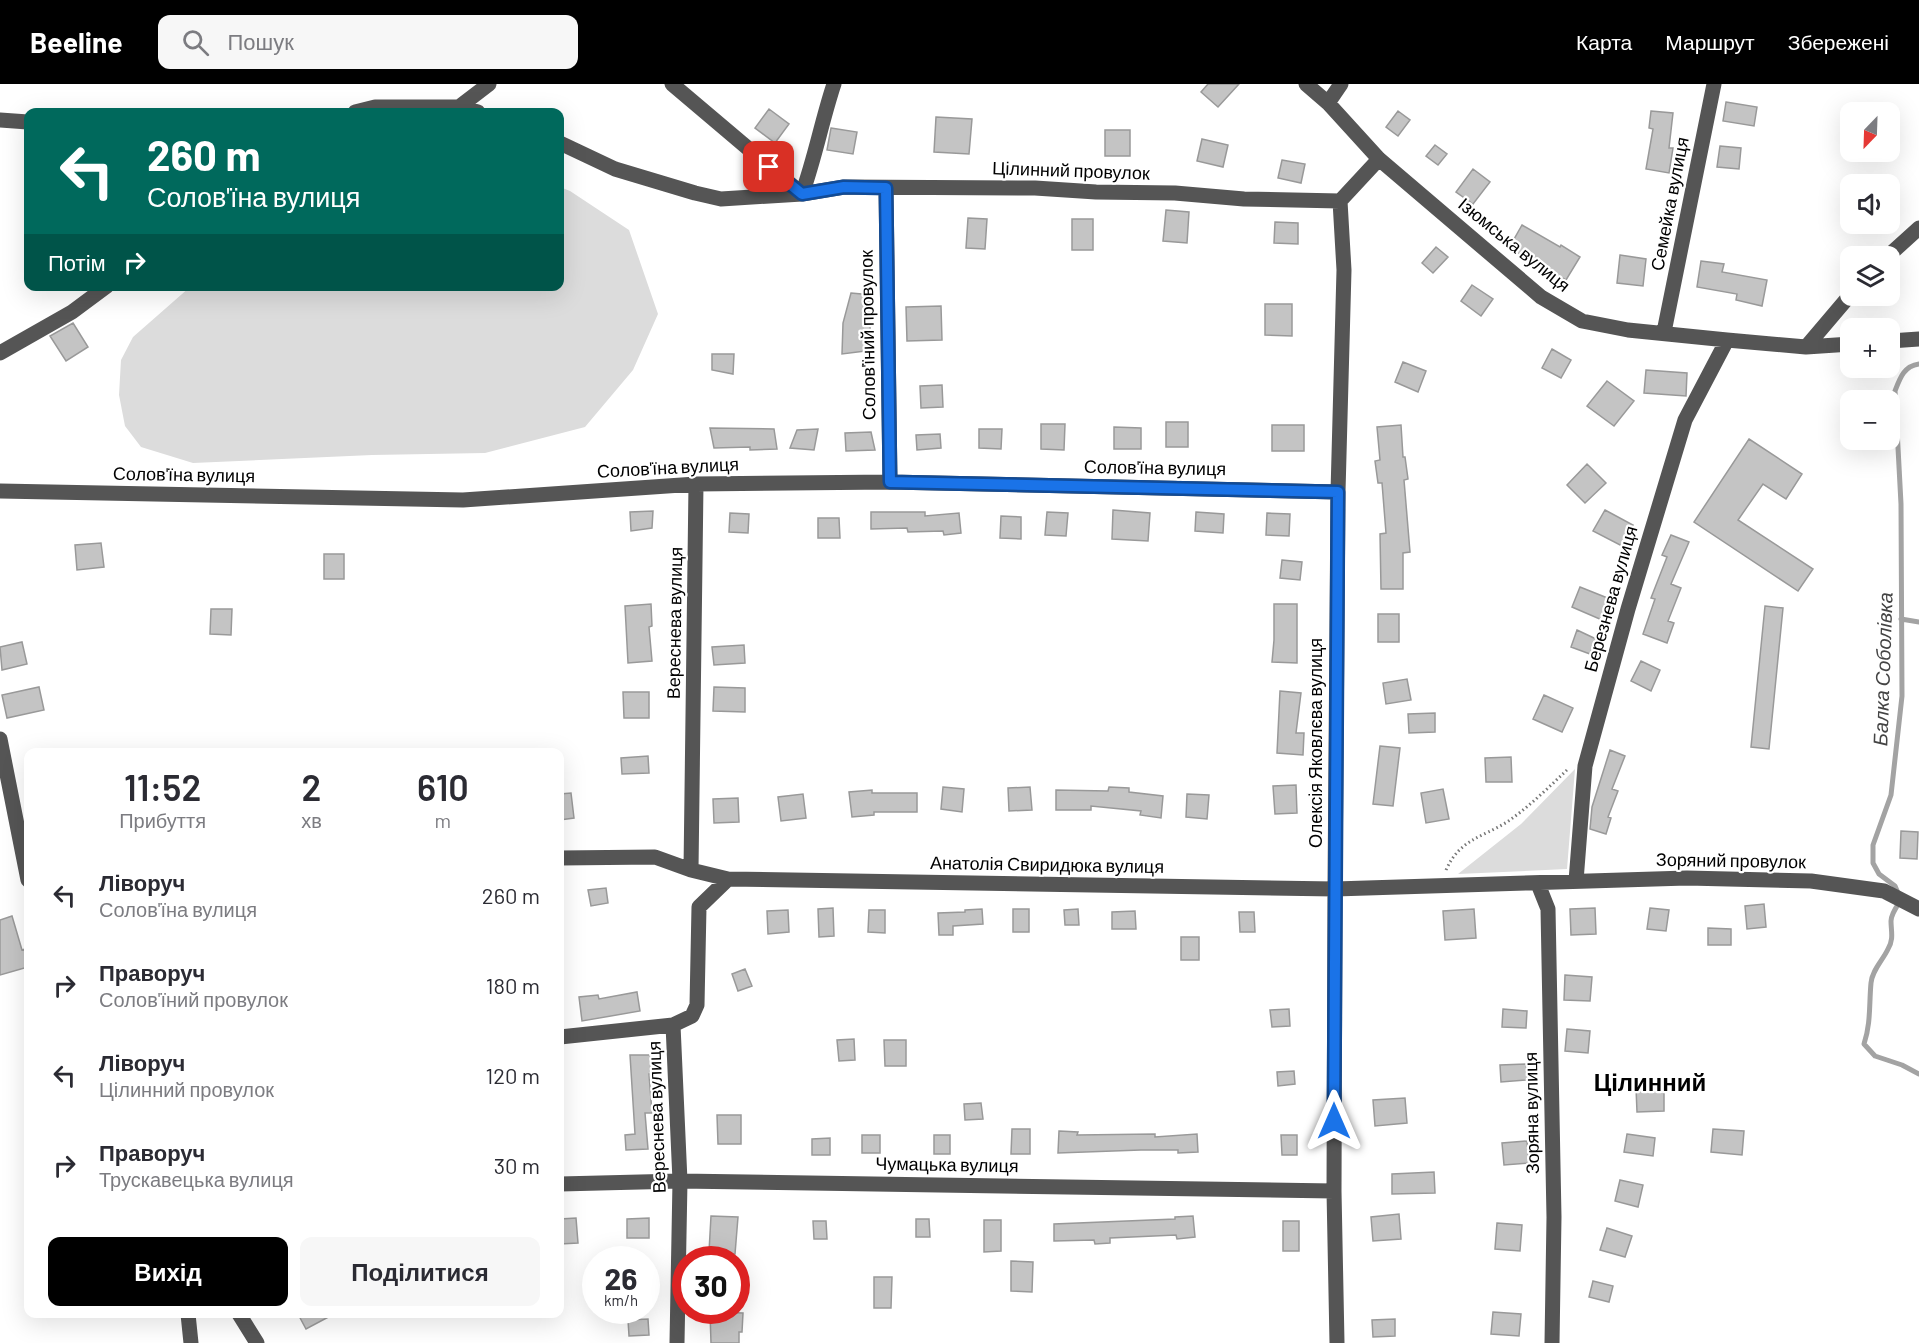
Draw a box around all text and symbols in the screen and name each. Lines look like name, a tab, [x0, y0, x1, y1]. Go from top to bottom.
search box	[158, 15, 578, 69]
text: Beeline	[30, 25, 122, 59]
icon: search	[179, 26, 212, 59]
text: Пошук	[227, 28, 294, 54]
text: Карта	[1576, 29, 1632, 54]
text: Маршрут	[1665, 29, 1755, 54]
text: Збережені	[1788, 29, 1889, 54]
north arrow	[1840, 102, 1900, 162]
map controls	[1840, 102, 1900, 450]
text: 260 m	[147, 129, 260, 179]
icon: left	[48, 132, 126, 210]
street label: Семейка вулиця	[1645, 135, 1693, 273]
pin	[743, 141, 794, 192]
icon: arrive	[752, 150, 785, 183]
street label: Цілинний провулок	[992, 156, 1150, 184]
button: sound	[1840, 174, 1900, 234]
text: Солов'їна вулиця	[147, 180, 360, 212]
street label: Ізюмська вулиця	[1454, 192, 1575, 296]
icon: right	[118, 246, 151, 279]
button: layers	[1840, 246, 1900, 306]
text: Потім	[48, 249, 106, 275]
street label: Солов'їний провулок	[855, 250, 879, 420]
button: +	[1840, 318, 1900, 378]
button: −	[1840, 390, 1900, 450]
street label: Солов'їна вулиця	[596, 452, 740, 482]
street label: Солов'їна вулиця	[1084, 455, 1226, 479]
street label: Солов'їна вулиця	[113, 462, 255, 486]
street label: Березнева вулиця	[1579, 523, 1641, 674]
street label: Вереснева вулиця	[662, 547, 686, 699]
water label: Балка Соболівка	[1867, 592, 1897, 746]
street label: Олексія Яковлєва вулиця	[1304, 638, 1326, 848]
text: 11:52	[124, 765, 201, 808]
text: 2	[302, 765, 321, 808]
text: 610	[417, 765, 469, 808]
text: Прибуття	[119, 808, 206, 832]
text: хв	[301, 808, 322, 832]
text: m	[435, 808, 451, 832]
street label: Зоряний провулок	[1656, 848, 1806, 872]
street label: Анатолія Свиридюка вулиця	[930, 851, 1164, 877]
text: Ліворуч	[99, 869, 185, 895]
icon: left	[48, 879, 81, 912]
text: 260 m	[482, 882, 540, 908]
text: Солов'їна вулиця	[99, 897, 257, 921]
text: Праворуч	[99, 959, 205, 985]
icon: right	[48, 969, 81, 1002]
text: 180 m	[486, 972, 540, 998]
text: Солов'їний провулок	[99, 987, 288, 1011]
street label: Вереснева вулиця	[642, 1041, 670, 1194]
text: Ліворуч	[99, 1049, 185, 1075]
street label: Зоряна вулиця	[1519, 1052, 1543, 1174]
icon: left	[48, 1059, 81, 1092]
text: 120 m	[485, 1062, 540, 1088]
district label: Цілинний	[1594, 1067, 1706, 1096]
text: Цілинний провулок	[99, 1077, 274, 1101]
position arrow	[1302, 1089, 1366, 1153]
text: Праворуч	[99, 1139, 205, 1165]
icon: right	[48, 1149, 81, 1182]
text: 30 m	[494, 1152, 540, 1178]
street label: Чумацька вулиця	[875, 1152, 1019, 1176]
text: Трускавецька вулиця	[99, 1167, 294, 1191]
button: Вихід	[48, 1237, 288, 1306]
button: Поділитися	[300, 1237, 540, 1306]
speed limit sign: 30	[672, 1246, 750, 1324]
text: 26	[605, 1260, 637, 1296]
text: km/h	[604, 1291, 638, 1309]

